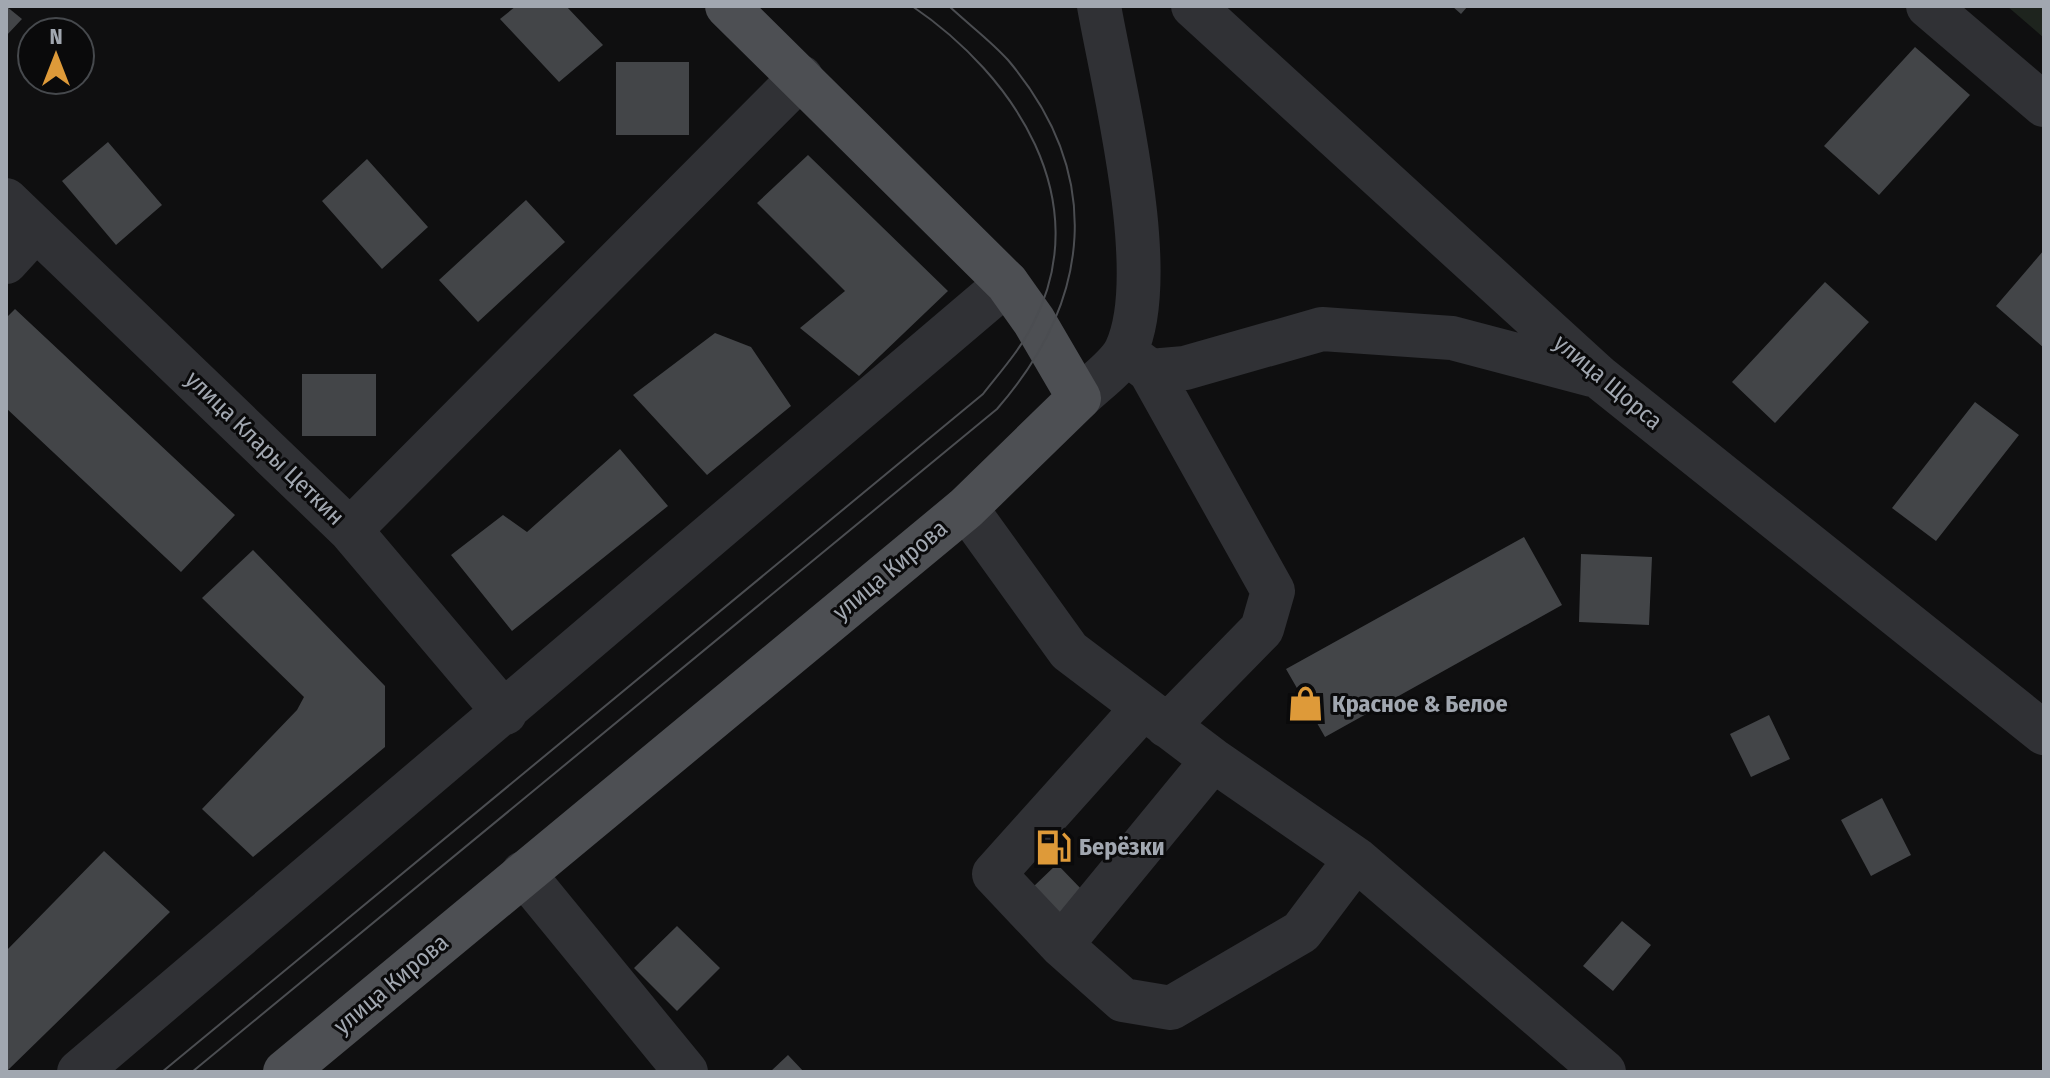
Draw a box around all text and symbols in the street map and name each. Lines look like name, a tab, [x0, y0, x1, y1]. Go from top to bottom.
north arrow	[16, 16, 96, 96]
text: N	[49, 23, 63, 50]
street label: улица Щорса	[1548, 329, 1668, 435]
street label: улица Клары Цеткин	[180, 365, 350, 531]
street label: улица Кирова	[827, 514, 953, 626]
shop icon: Красное & Белое	[1287, 685, 1325, 723]
place label: Красное & Белое	[1332, 690, 1508, 718]
fuel station icon: Берёзки	[1034, 828, 1072, 866]
place label: Берёзки	[1079, 833, 1165, 861]
street label: улица Кирова	[328, 928, 454, 1040]

